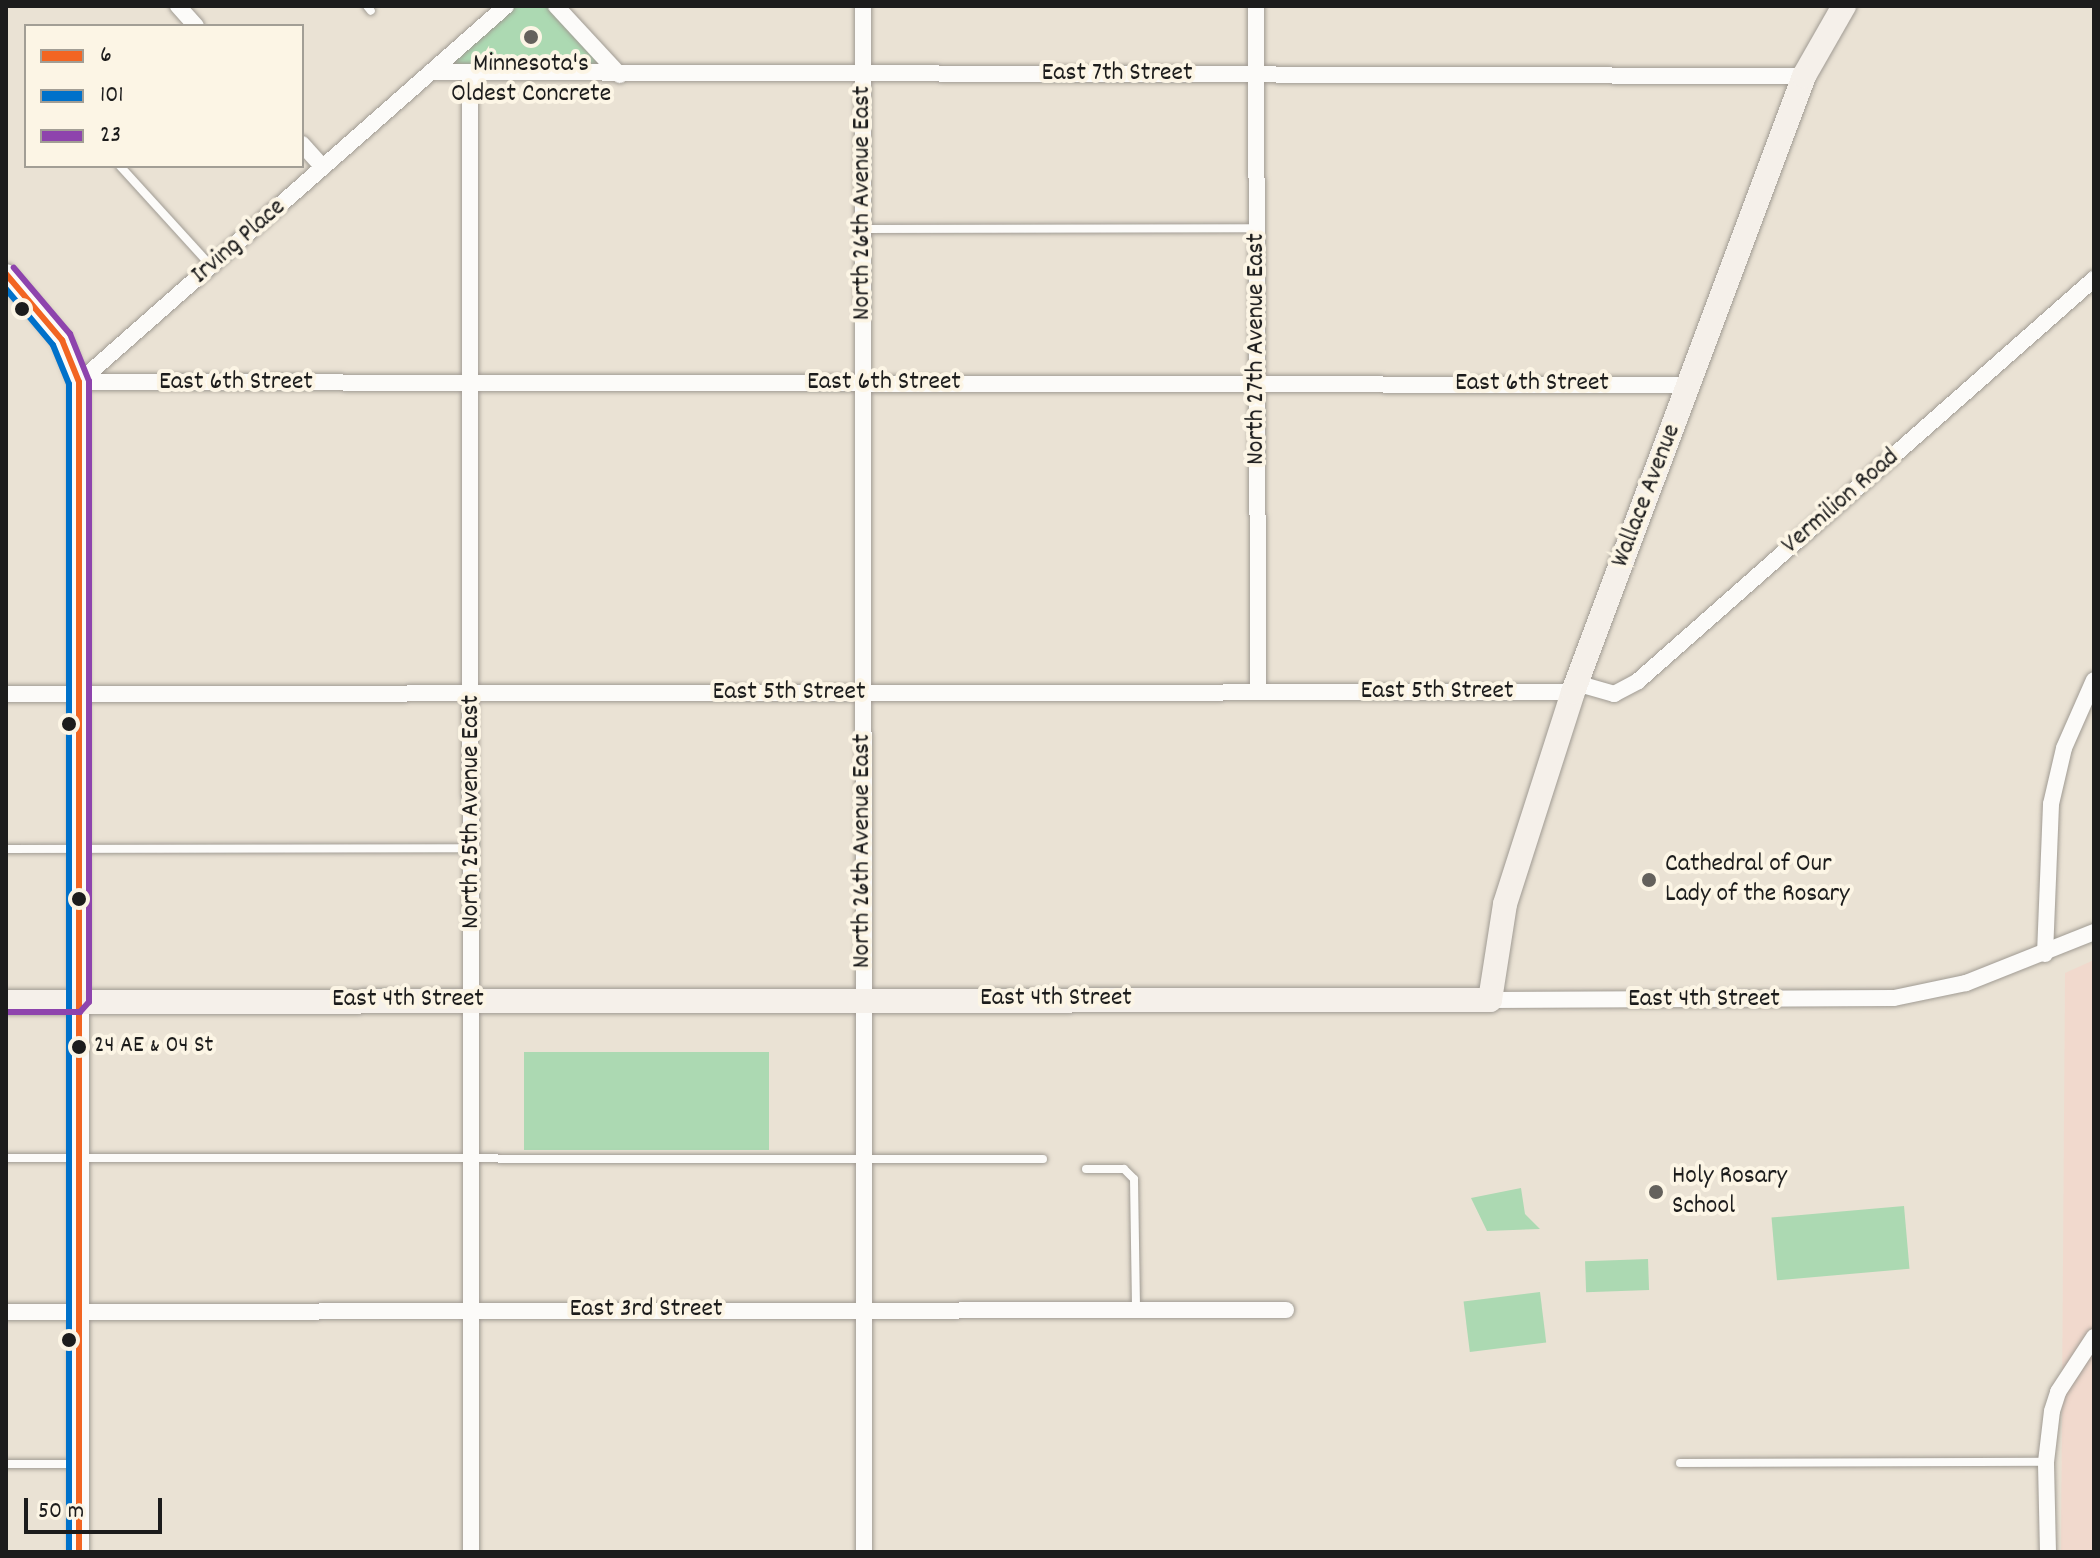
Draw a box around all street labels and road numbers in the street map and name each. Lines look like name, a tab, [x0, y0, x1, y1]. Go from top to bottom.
street label: East 7th Street	[1041, 58, 1193, 90]
street label: North 26th Avenue East	[847, 86, 879, 320]
street label: Irving Place	[185, 193, 293, 291]
street label: North 27th Avenue East	[1241, 233, 1273, 465]
street label: East 6th Street	[159, 367, 313, 399]
street label: East 6th Street	[807, 367, 961, 399]
street label: East 6th Street	[1455, 368, 1609, 400]
street label: Wallace Avenue	[1605, 420, 1689, 572]
street label: Vermilion Road	[1776, 443, 1906, 561]
street label: East 5th Street	[1360, 676, 1514, 708]
street label: East 5th Street	[712, 677, 866, 709]
street label: North 25th Avenue East	[456, 695, 488, 929]
street label: North 26th Avenue East	[847, 734, 879, 968]
street label: East 4th Street	[980, 983, 1132, 1015]
street label: East 4th Street	[332, 984, 484, 1016]
street label: East 4th Street	[1628, 984, 1780, 1016]
street label: East 3rd Street	[569, 1294, 723, 1326]

